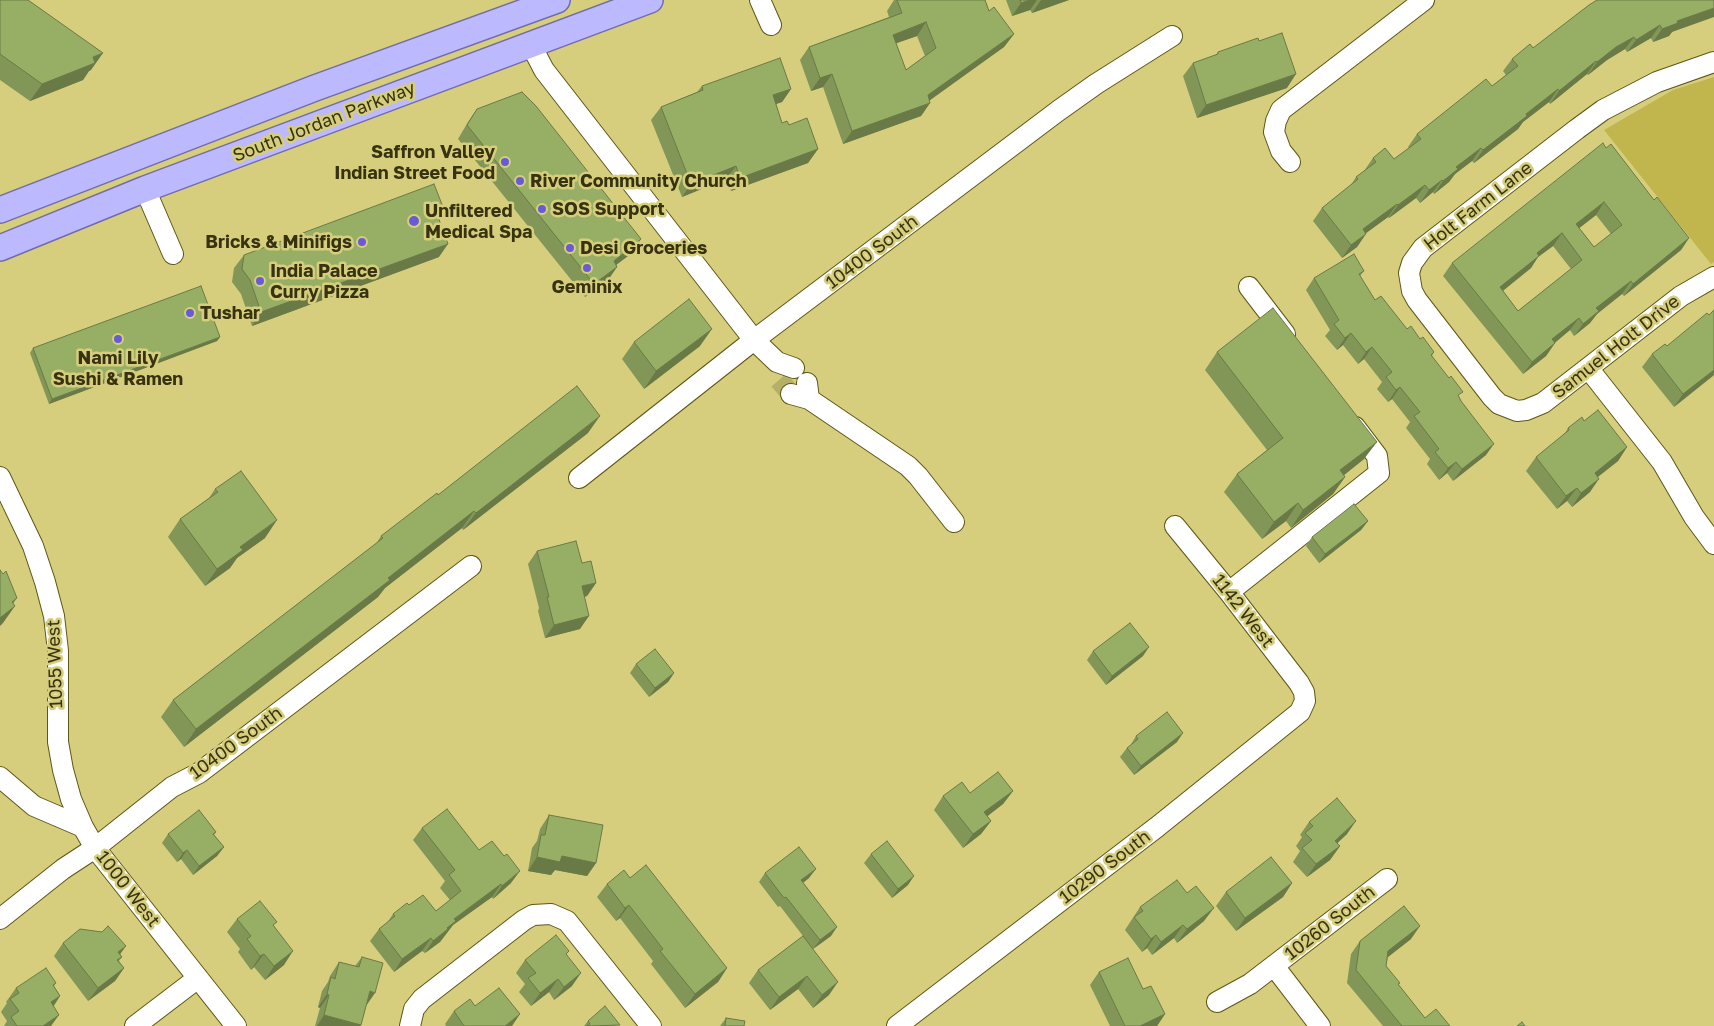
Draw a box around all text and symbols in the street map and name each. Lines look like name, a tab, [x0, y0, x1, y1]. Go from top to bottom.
street label: South Jordan Parkway	[230, 77, 418, 167]
place label: Saffron Valley Indian Street Food	[334, 141, 495, 183]
marker: Saffron Valley Indian Street Food	[499, 156, 511, 168]
street label: Holt Farm Lane	[1419, 157, 1537, 255]
place label: River Community Church	[530, 170, 747, 192]
marker: River Community Church	[514, 175, 526, 187]
place label: SOS Support	[552, 198, 665, 220]
place label: Unfiltered Medical Spa	[425, 200, 533, 242]
marker: SOS Support	[536, 203, 548, 215]
street label: 10400 South	[822, 211, 922, 293]
marker: Unfiltered Medical Spa	[407, 214, 421, 228]
place label: Bricks & Minifigs	[205, 231, 352, 253]
marker: Bricks & Minifigs	[356, 236, 368, 248]
place label: Desi Groceries	[580, 237, 707, 259]
marker: Desi Groceries	[564, 242, 576, 254]
place label: India Palace Curry Pizza	[270, 260, 378, 302]
marker: Geminix	[581, 262, 593, 274]
marker: India Palace Curry Pizza	[254, 275, 266, 287]
place label: Geminix	[552, 276, 622, 298]
street label: Samuel Holt Drive	[1548, 291, 1684, 403]
place label: Tushar	[200, 302, 260, 324]
marker: Tushar	[184, 307, 196, 319]
marker: Nami Lily Sushi & Ramen	[112, 333, 124, 345]
place label: Nami Lily Sushi & Ramen	[53, 347, 183, 389]
street label: 1142 West	[1208, 570, 1278, 652]
street label: 1055 West	[43, 619, 67, 709]
street label: 10400 South	[185, 702, 287, 784]
street label: 10290 South	[1055, 826, 1155, 908]
street label: 1000 West	[92, 847, 164, 931]
street label: 10260 South	[1281, 881, 1379, 965]

